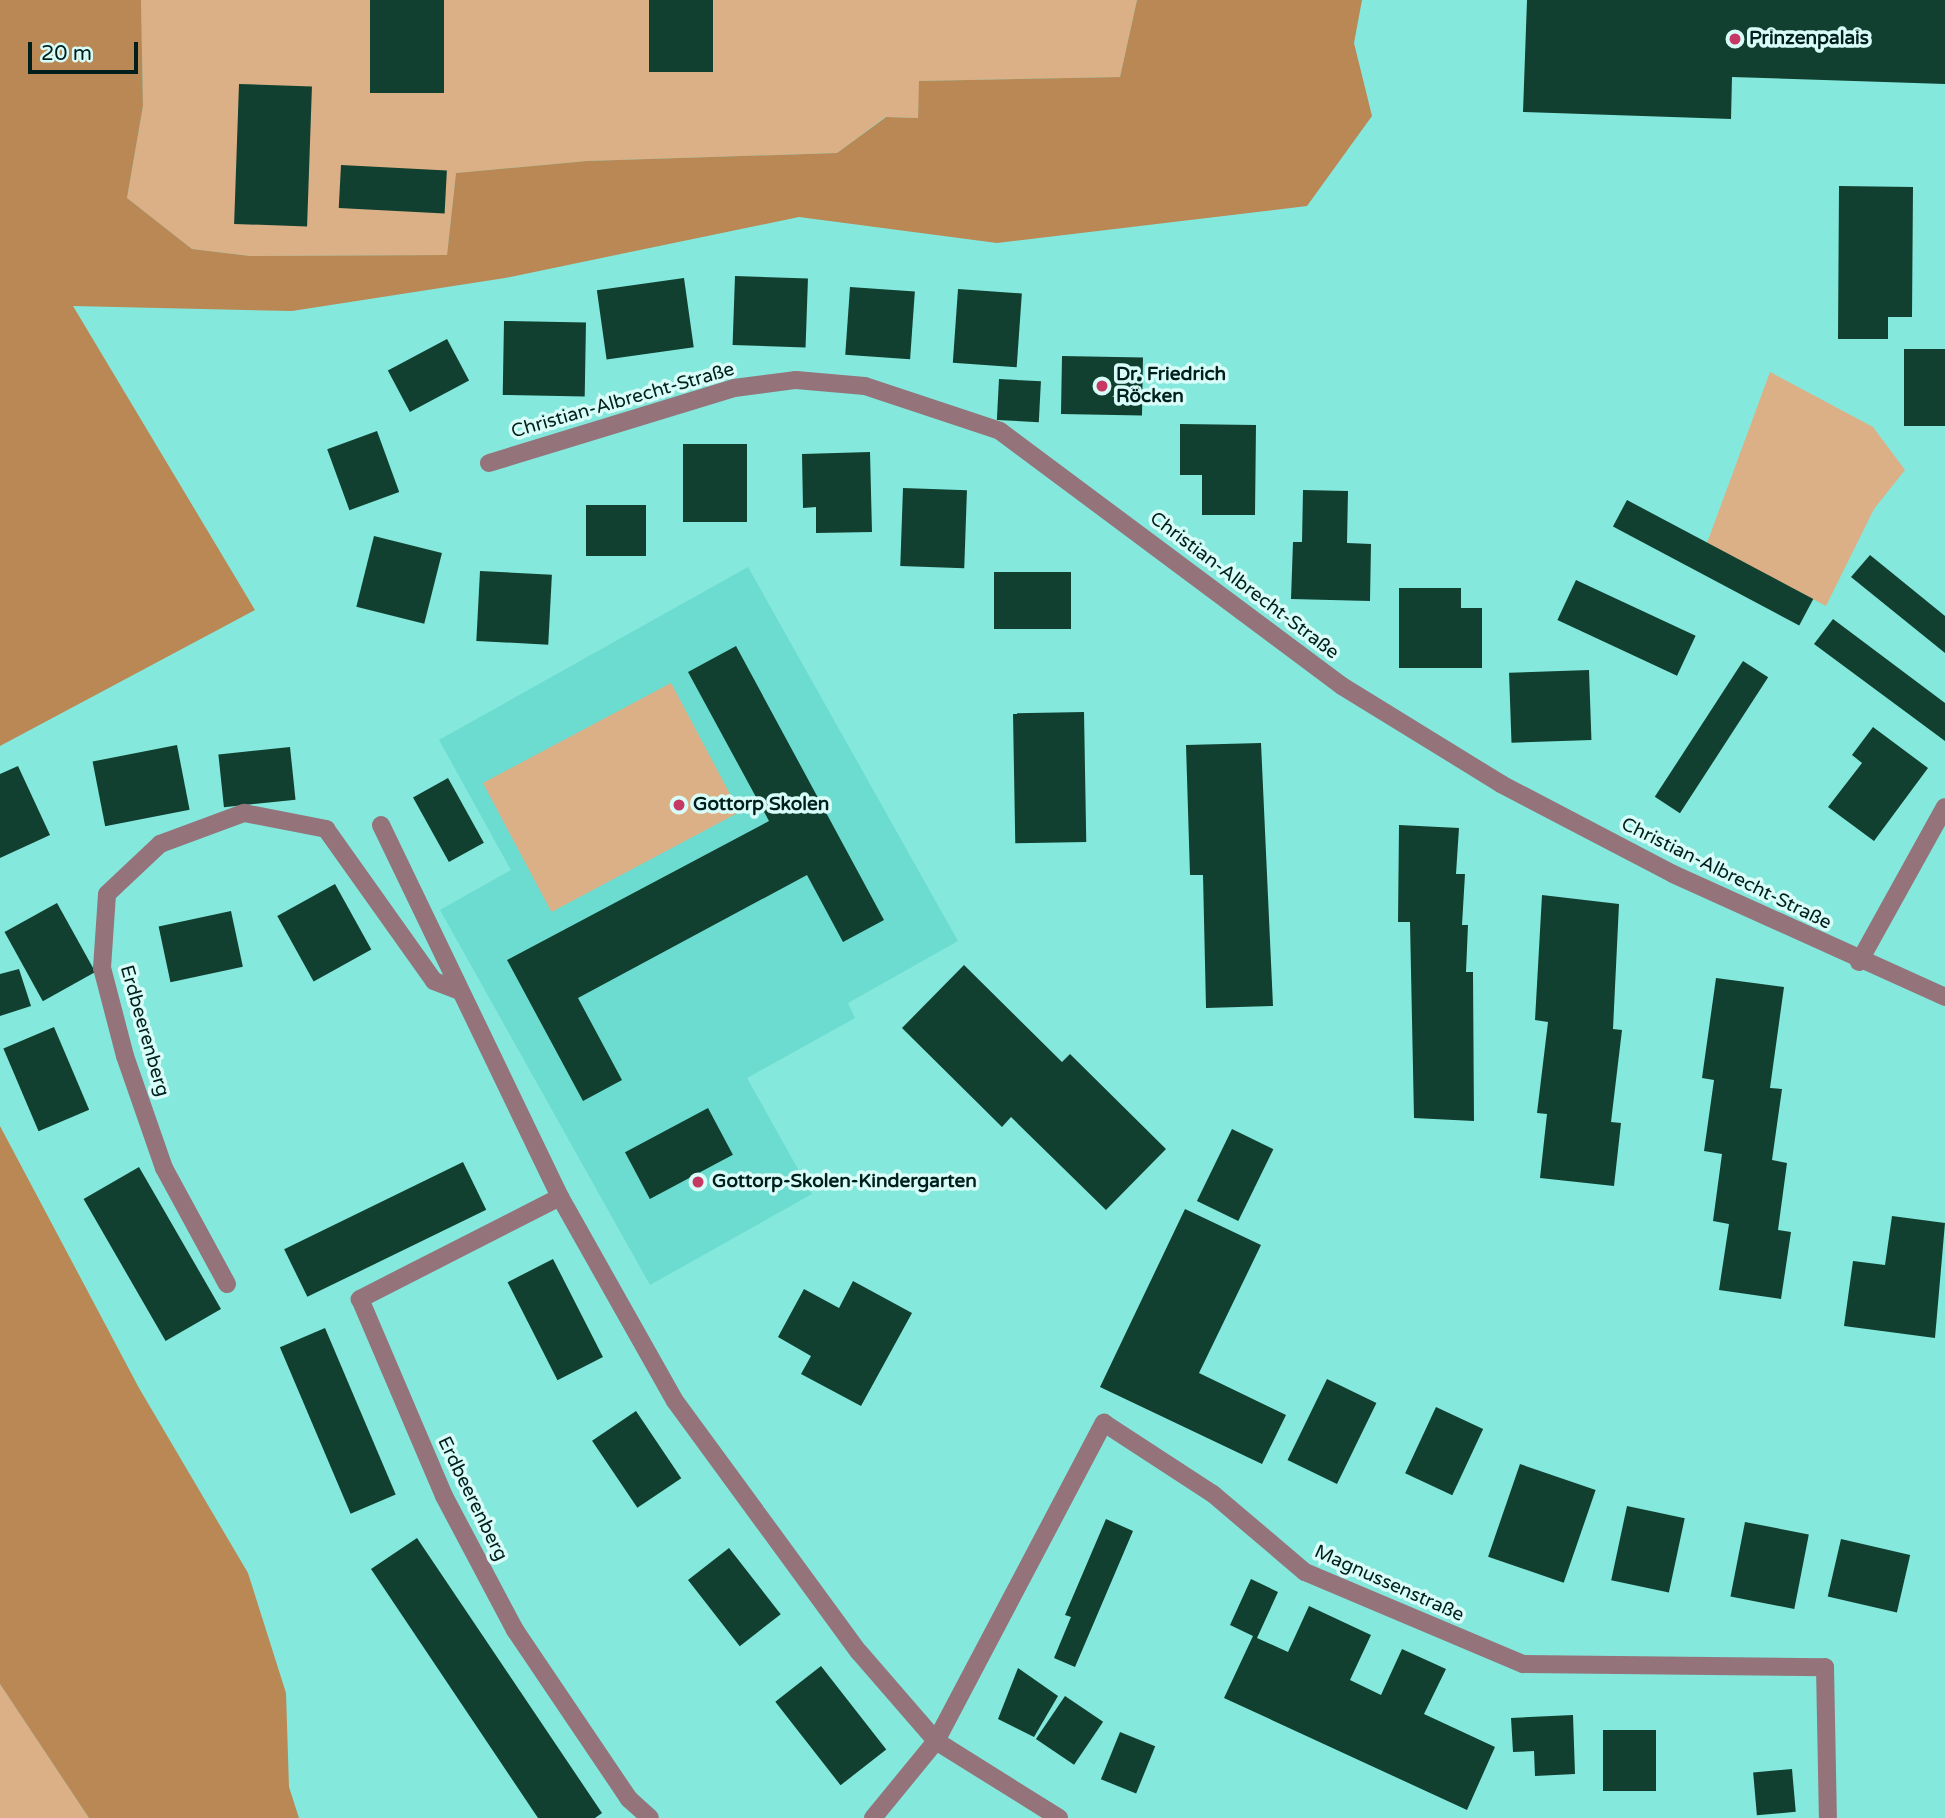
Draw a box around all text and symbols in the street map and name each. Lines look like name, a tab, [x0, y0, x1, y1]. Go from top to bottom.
scale bar	[32, 28, 142, 72]
place label: Prinzenpalais	[1749, 28, 1869, 50]
marker: Prinzenpalais	[1727, 31, 1743, 47]
text: 20 m	[41, 41, 92, 66]
street label: Christian-Albrecht-Straße	[509, 358, 737, 444]
place label: Dr. Friedrich Röcken	[1116, 364, 1226, 408]
marker: Dr. Friedrich Röcken	[1094, 378, 1110, 394]
street label: Christian-Albrecht-Straße	[1145, 507, 1343, 665]
place label: Gottorp Skolen	[693, 794, 829, 816]
marker: Gottorp Skolen	[671, 797, 687, 813]
street label: Christian-Albrecht-Straße	[1617, 813, 1835, 935]
street label: Erdbeerenberg	[114, 963, 174, 1099]
place label: Gottorp-Skolen-Kindergarten	[712, 1171, 977, 1193]
marker: Gottorp-Skolen-Kindergarten	[690, 1174, 706, 1190]
street label: Erdbeerenberg	[432, 1433, 512, 1565]
street label: Magnussenstraße	[1311, 1541, 1467, 1627]

